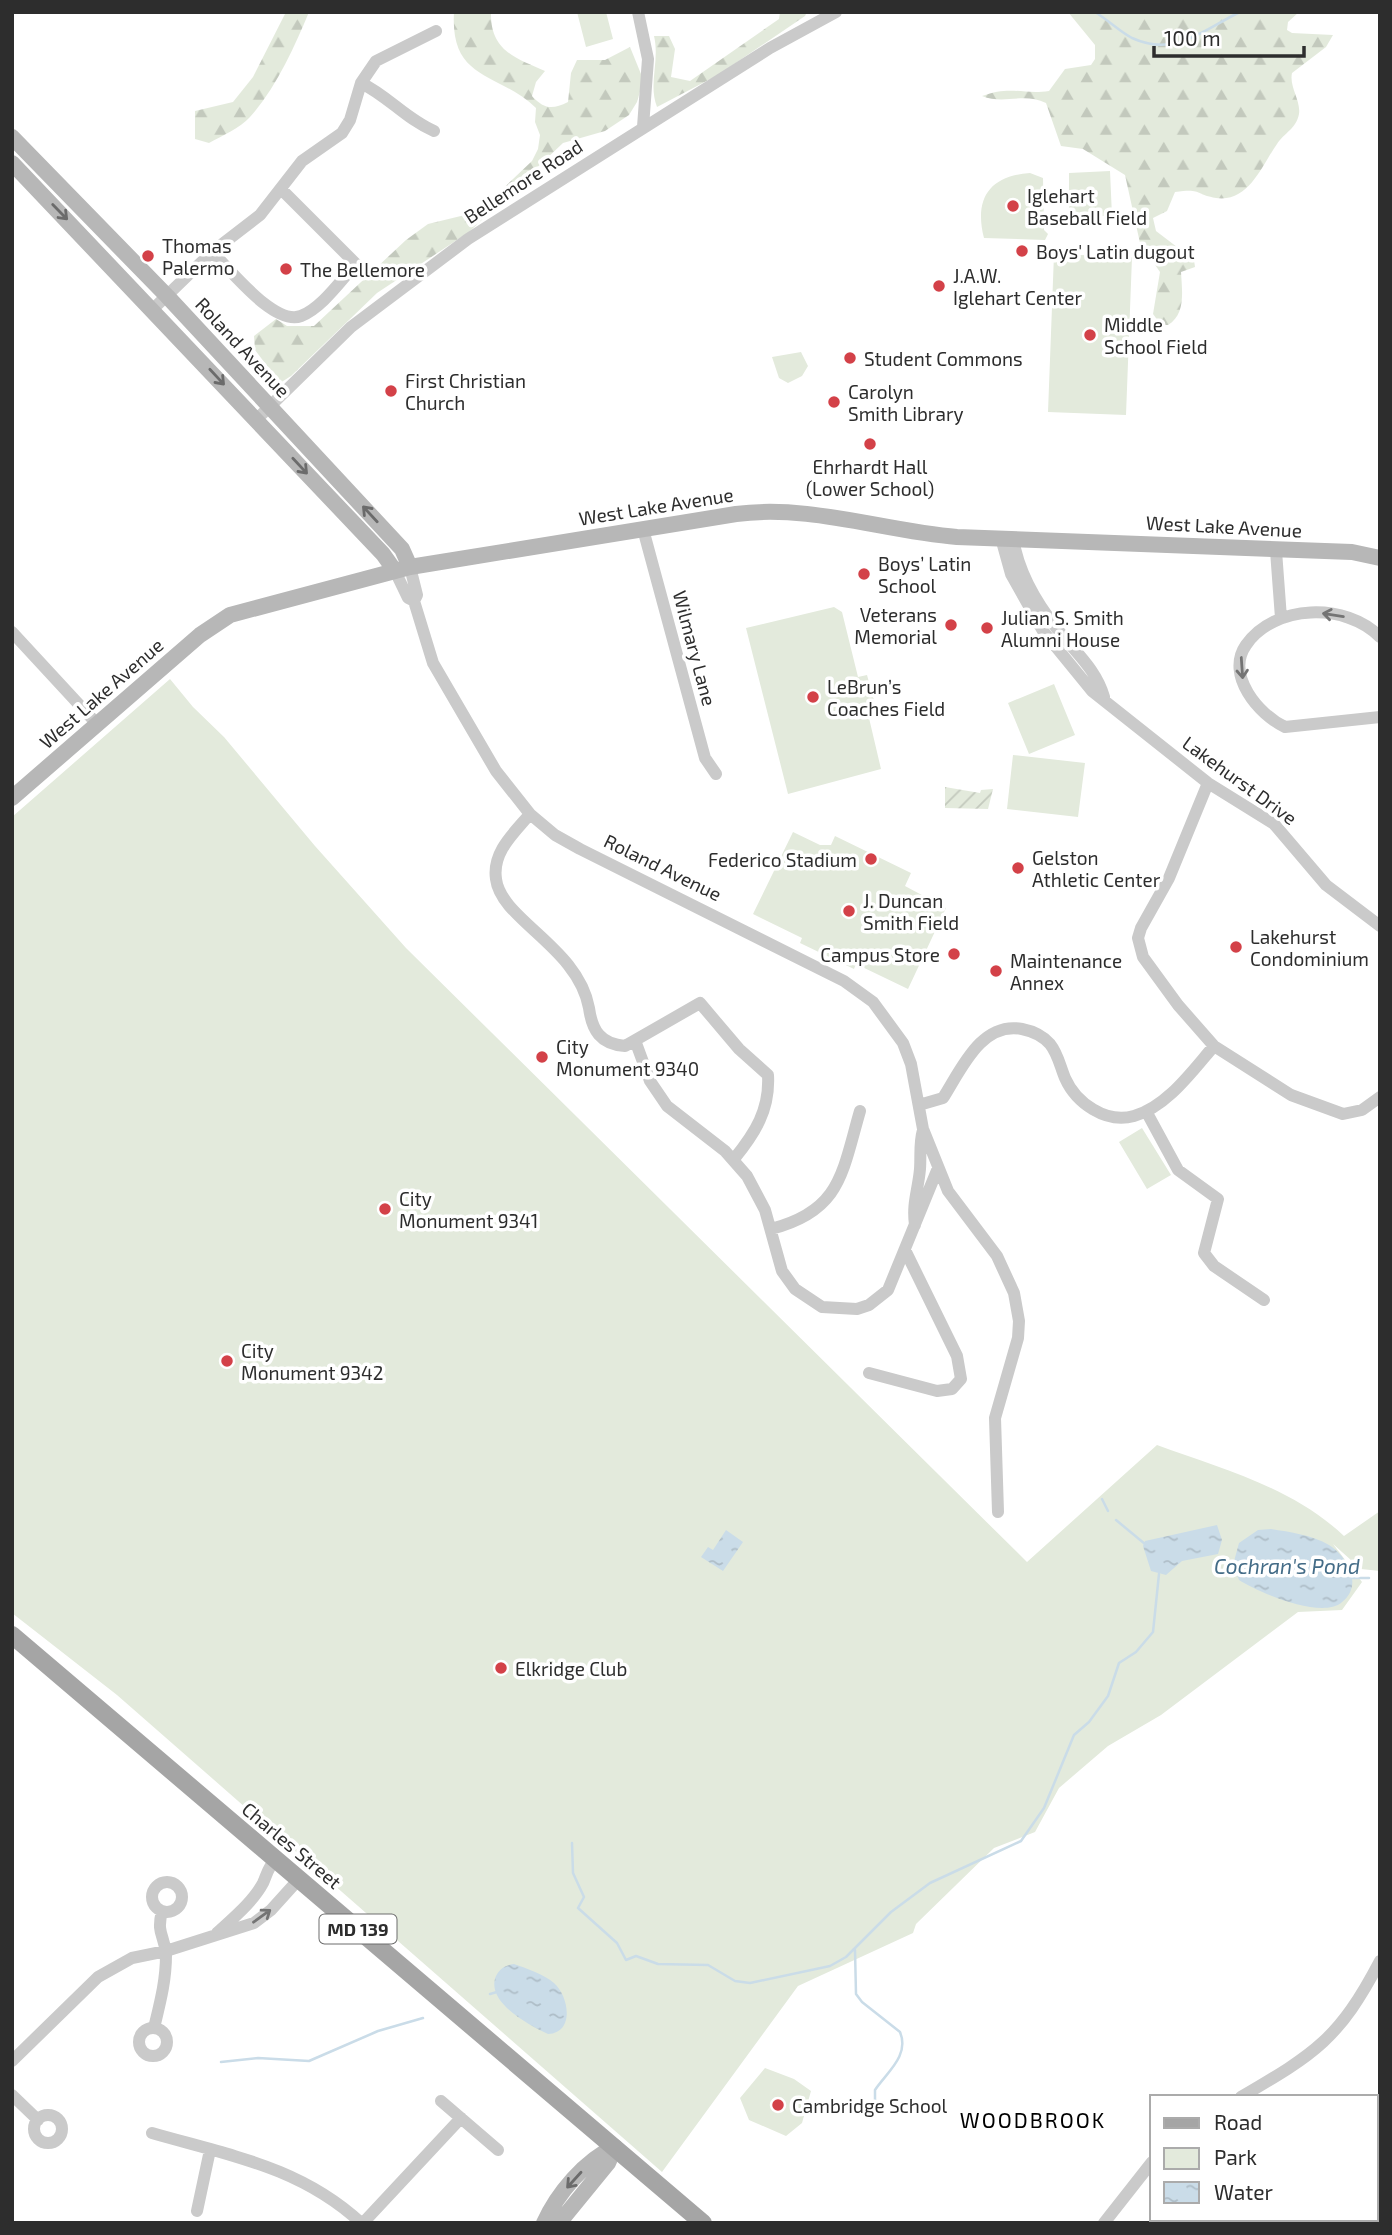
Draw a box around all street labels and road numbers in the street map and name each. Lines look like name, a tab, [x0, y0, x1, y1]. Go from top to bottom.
street label: Bellemore Road	[460, 134, 586, 228]
street label: Roland Avenue	[191, 292, 295, 402]
street label: West Lake Avenue	[577, 482, 735, 530]
street label: West Lake Avenue	[1145, 510, 1303, 542]
street label: Wilmary Lane	[669, 588, 721, 708]
street label: West Lake Avenue	[34, 633, 168, 753]
street label: Lakehurst Drive	[1178, 731, 1302, 829]
street label: Roland Avenue	[600, 829, 726, 905]
street label: Charles Street	[238, 1797, 346, 1893]
road number: MD 139	[320, 1914, 396, 1943]

